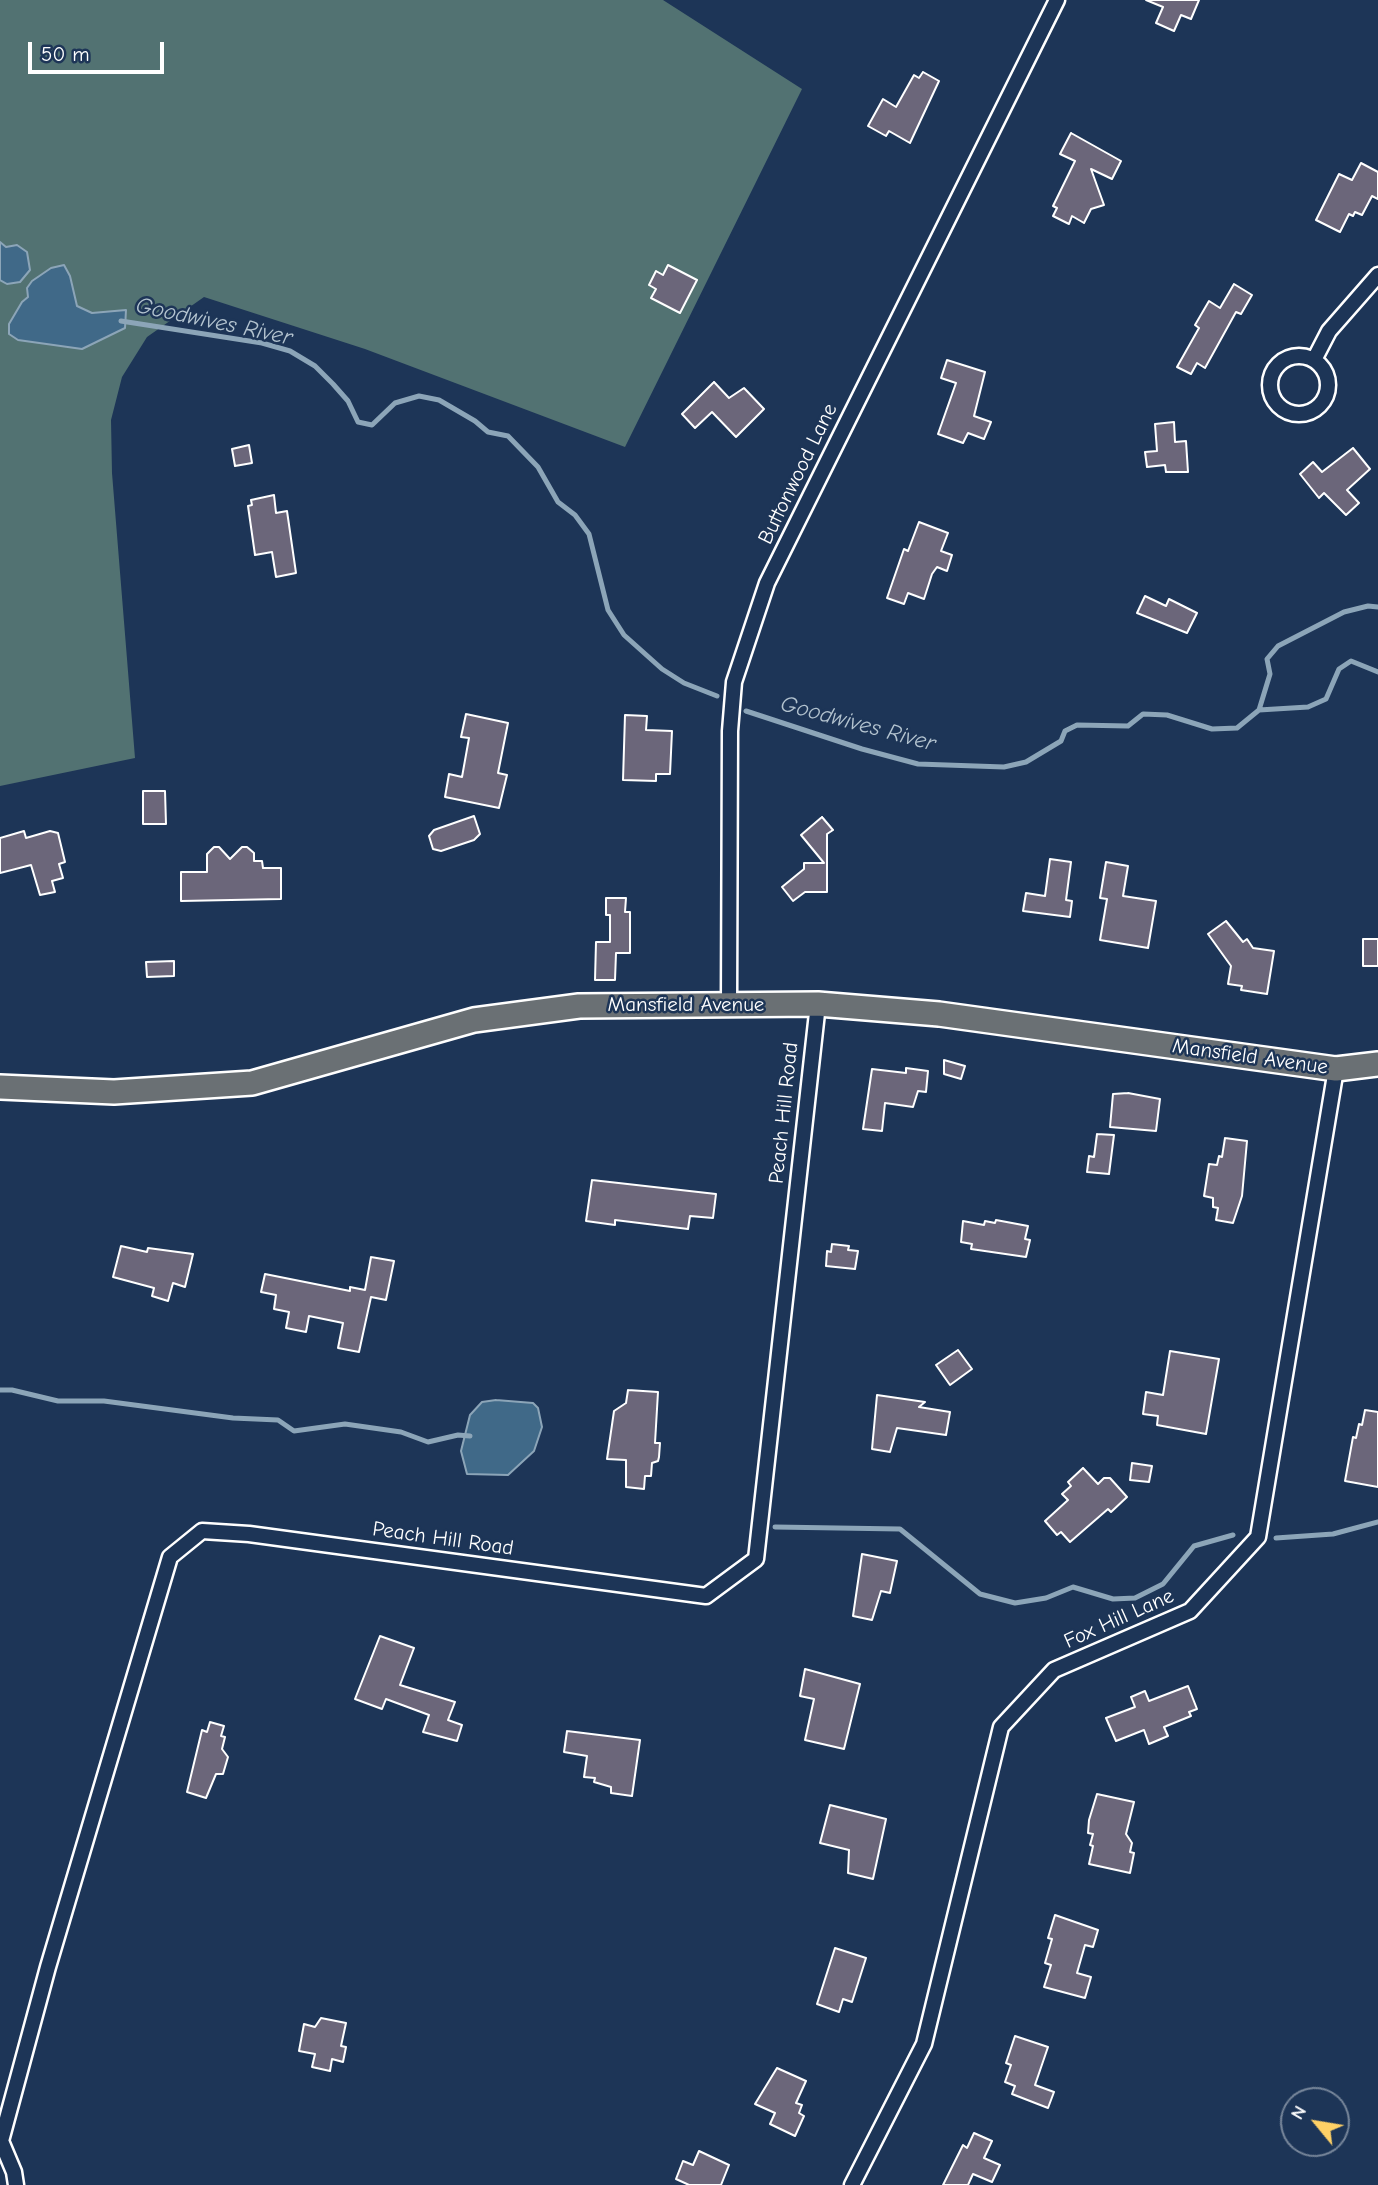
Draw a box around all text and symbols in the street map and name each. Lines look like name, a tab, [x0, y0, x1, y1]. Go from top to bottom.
scale bar	[32, 28, 168, 72]
text: 50 m	[41, 42, 90, 66]
water label: Goodwives River	[133, 292, 295, 352]
street label: Buttonwood Lane	[753, 399, 843, 549]
water label: Goodwives River	[777, 690, 939, 758]
street label: Mansfield Avenue	[608, 992, 764, 1018]
street label: Mansfield Avenue	[1171, 1034, 1329, 1080]
street label: Peach Hill Road	[764, 1041, 804, 1185]
street label: Peach Hill Road	[371, 1517, 515, 1561]
street label: Fox Hill Lane	[1060, 1584, 1178, 1654]
north arrow	[1280, 2087, 1350, 2157]
text: N	[1286, 2102, 1311, 2123]

